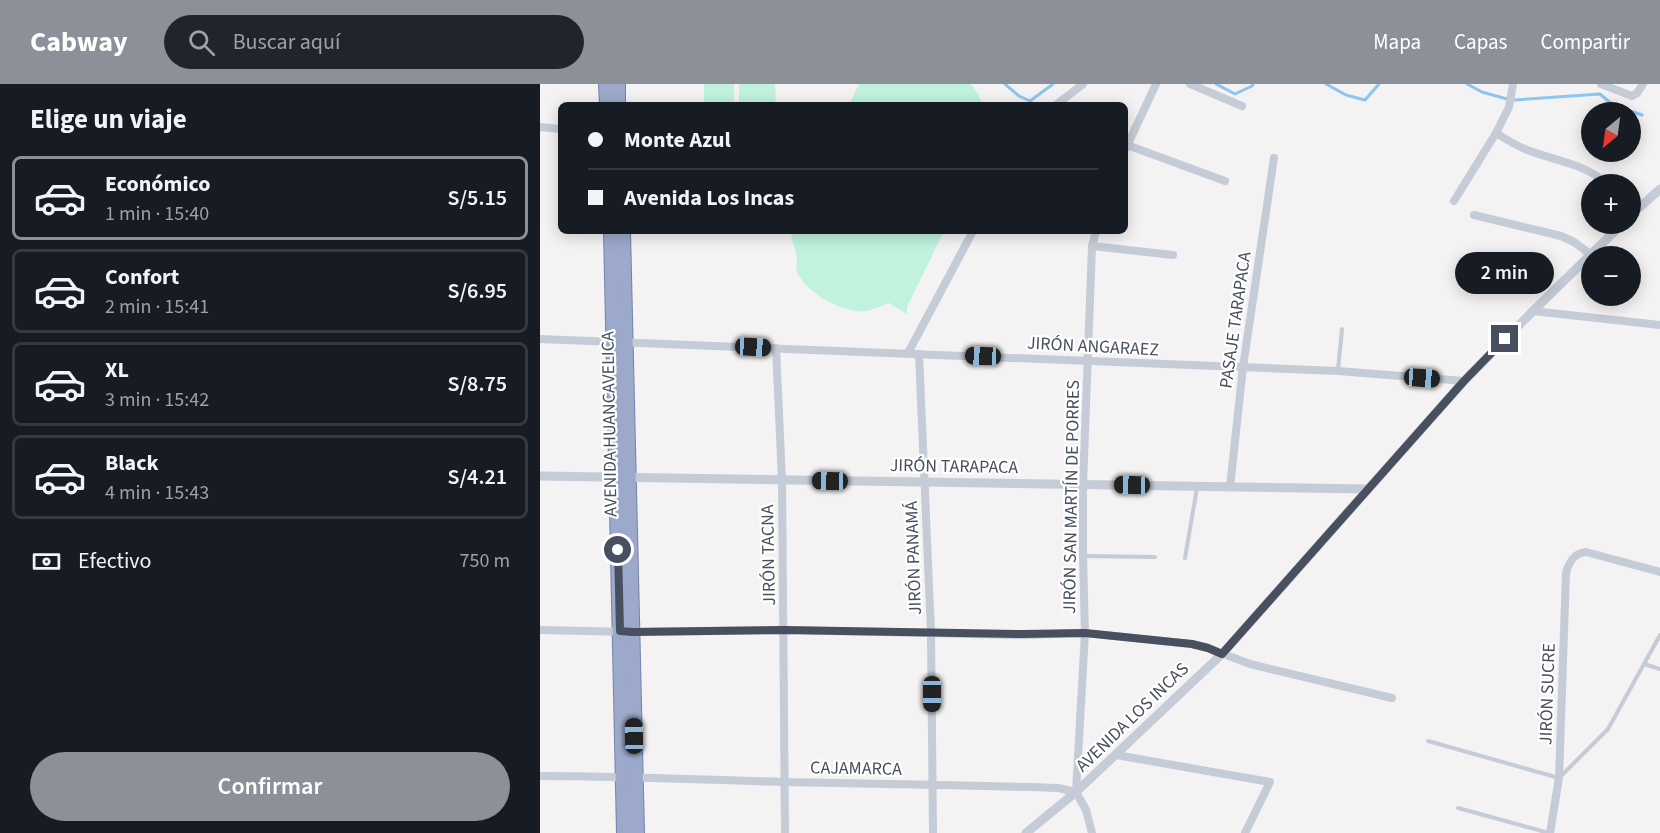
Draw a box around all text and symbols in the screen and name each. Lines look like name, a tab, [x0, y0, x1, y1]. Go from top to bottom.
search box	[164, 15, 584, 69]
text: Cabway	[30, 22, 128, 62]
icon: search	[185, 26, 218, 59]
text: Buscar aquí	[233, 26, 340, 58]
text: Mapa	[1373, 27, 1421, 57]
text: Capas	[1454, 27, 1507, 57]
text: Compartir	[1540, 27, 1630, 57]
text: Elige un viaje	[30, 100, 187, 139]
north arrow	[1581, 102, 1641, 162]
map controls	[1581, 102, 1641, 306]
text: Monte Azul	[624, 124, 731, 156]
text: Económico	[105, 168, 210, 200]
icon: car	[33, 171, 87, 225]
button: +	[1581, 174, 1641, 234]
text: S/5.15	[448, 182, 507, 214]
text: Avenida Los Incas	[624, 182, 794, 214]
text: 1 min · 15:40	[105, 200, 209, 228]
button: −	[1581, 246, 1641, 306]
street label: PASAJE TARAPACA	[1214, 250, 1257, 390]
callout: 2 min	[1456, 252, 1554, 294]
text: 2 min	[1481, 259, 1528, 287]
text: Confort	[105, 261, 179, 293]
icon: car	[33, 264, 87, 318]
text: S/6.95	[448, 275, 507, 307]
text: 2 min · 15:41	[105, 293, 209, 321]
route end	[1491, 325, 1518, 352]
street label: AVENIDA HUANCAVELICA	[595, 331, 624, 517]
street label: JIRÓN ANGARAEZ	[1026, 331, 1160, 362]
car	[735, 337, 771, 357]
car	[965, 346, 1001, 366]
text: XL	[105, 354, 129, 386]
icon: car	[33, 357, 87, 411]
text: S/8.75	[448, 368, 507, 400]
car	[1403, 368, 1441, 388]
street label: JIRÓN SAN MARTÍN DE PORRES	[1057, 380, 1086, 614]
text: 3 min · 15:42	[105, 386, 209, 414]
text: Black	[105, 447, 159, 479]
icon: car	[33, 450, 87, 504]
street label: JIRÓN TARAPACA	[890, 453, 1019, 480]
text: S/4.21	[448, 461, 507, 493]
car	[812, 472, 848, 490]
car	[1114, 476, 1150, 494]
text: 4 min · 15:43	[105, 479, 209, 507]
street label: JIRÓN PANAMÁ	[899, 500, 928, 616]
street label: JIRÓN TACNA	[755, 504, 782, 606]
route start	[604, 536, 631, 563]
icon: cash	[30, 545, 63, 578]
text: Efectivo	[78, 545, 152, 577]
text: 750 m	[460, 547, 510, 575]
street label: JIRÓN SUCRE	[1533, 643, 1562, 745]
street label: AVENIDA LOS INCAS	[1070, 657, 1194, 778]
car	[923, 676, 941, 712]
car	[625, 718, 643, 754]
button: Confirmar	[30, 752, 510, 821]
street label: CAJAMARCA	[810, 755, 902, 782]

